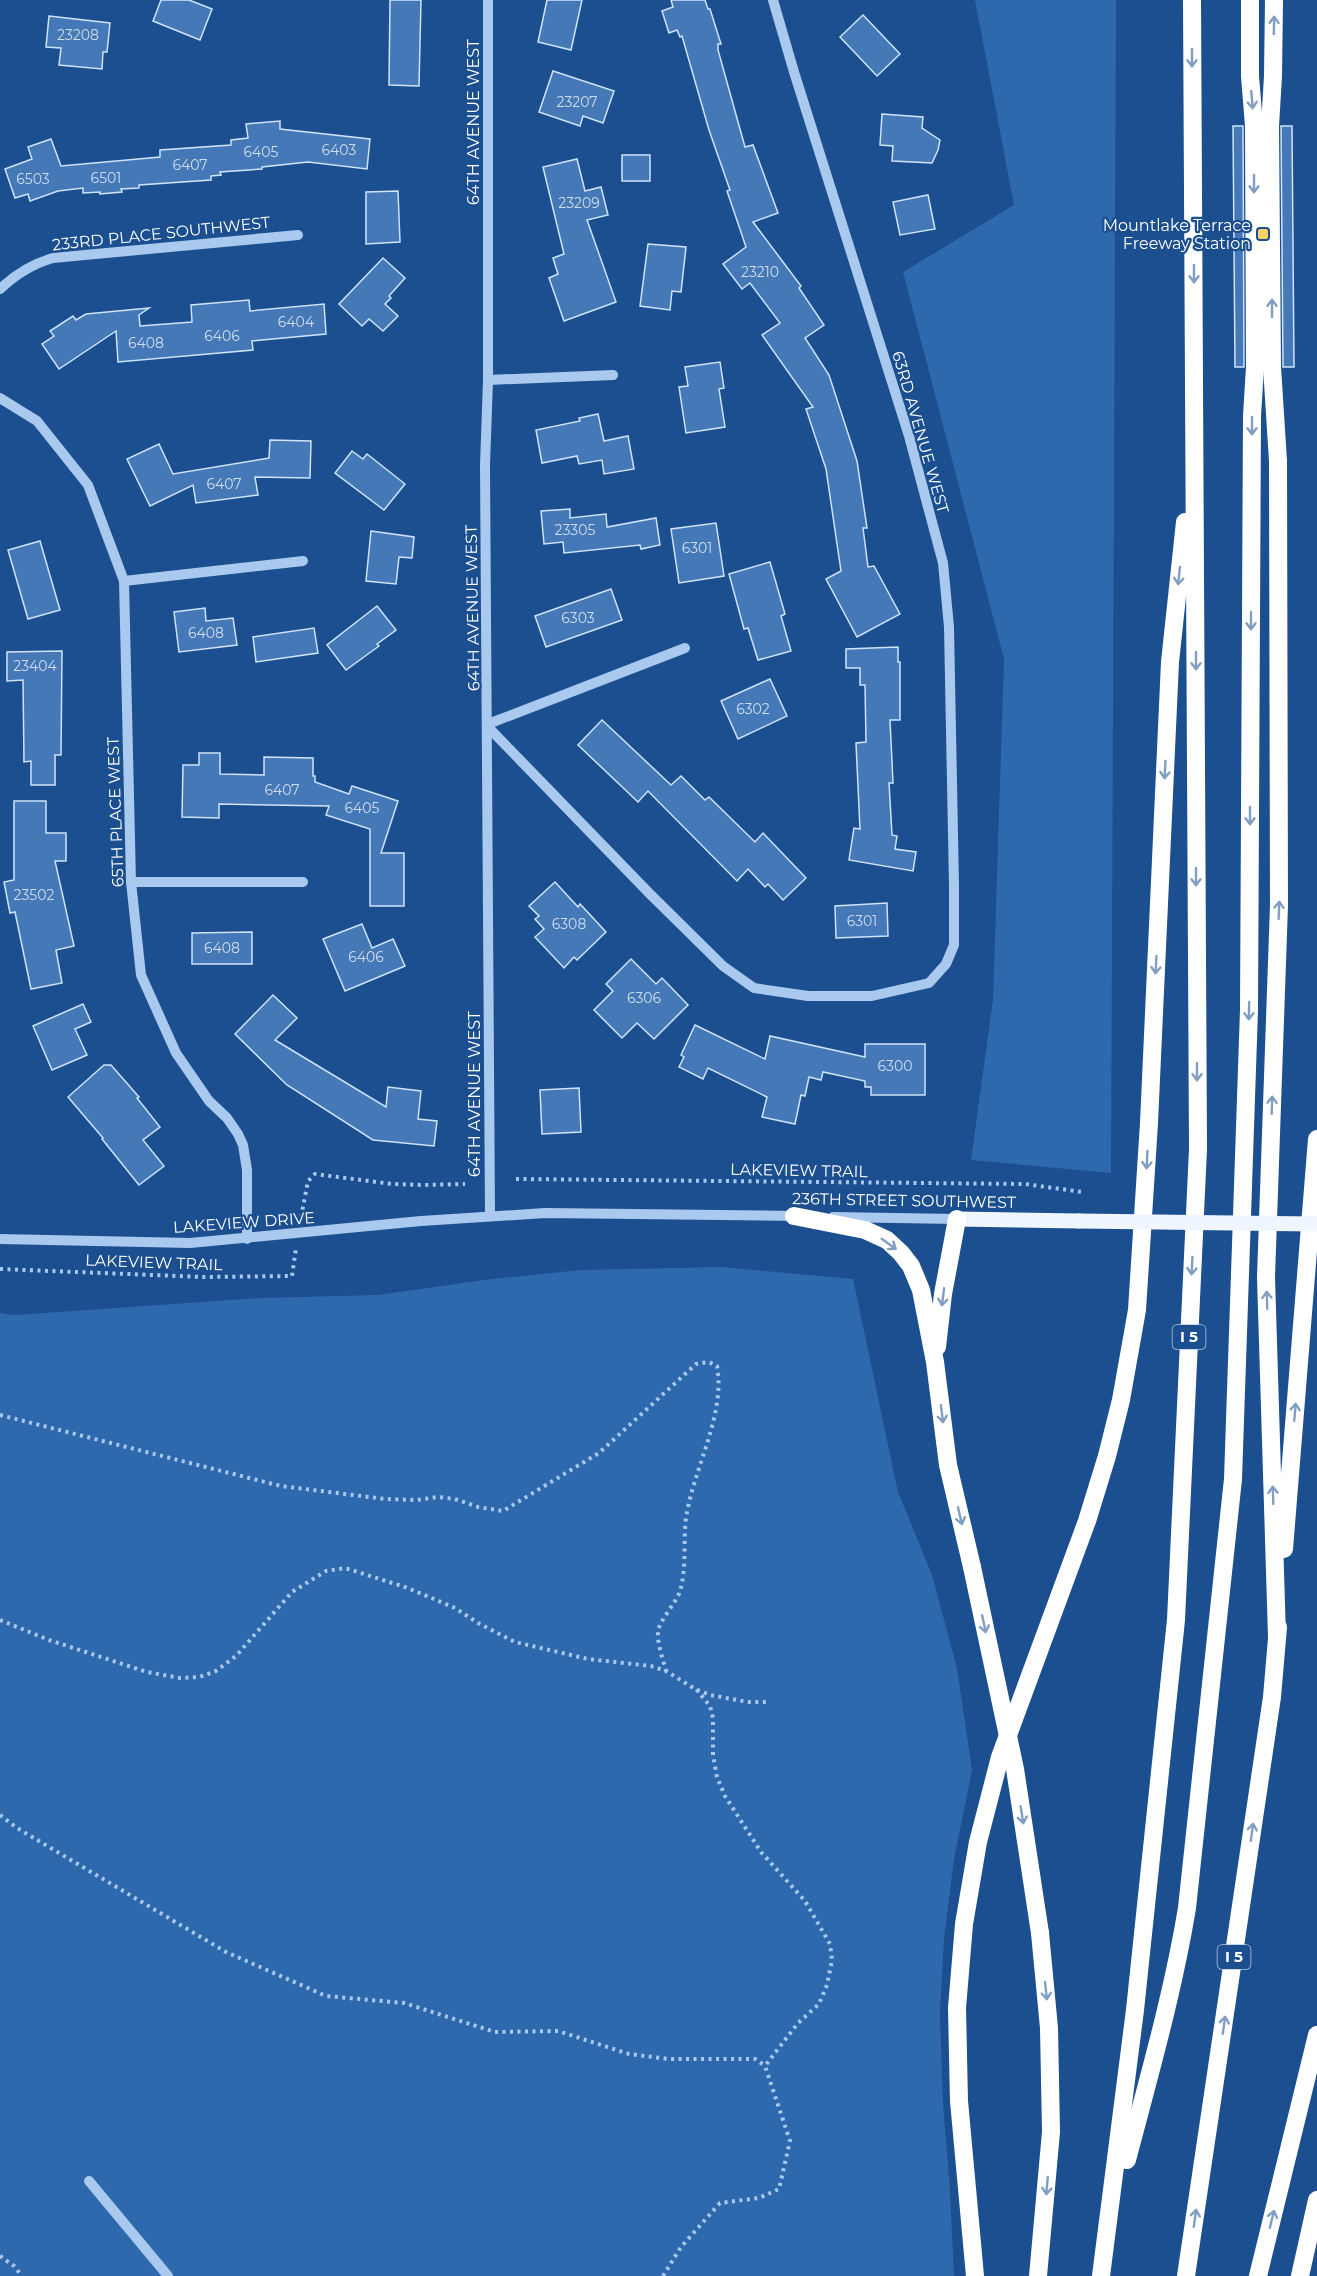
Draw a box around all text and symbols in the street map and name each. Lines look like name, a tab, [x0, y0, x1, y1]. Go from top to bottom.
one-way arrow	[1268, 16, 1280, 36]
house number: 23208	[57, 26, 99, 44]
street label: 64TH AVENUE WEST	[464, 38, 483, 205]
one-way arrow	[1186, 48, 1198, 68]
one-way arrow	[1247, 90, 1258, 110]
house number: 23207	[556, 93, 598, 111]
house number: 6403	[322, 141, 357, 159]
house number: 6405	[244, 143, 279, 161]
house number: 6407	[172, 156, 208, 174]
house number: 6501	[91, 169, 121, 187]
house number: 6503	[16, 170, 50, 188]
one-way arrow	[1248, 174, 1260, 194]
house number: 23209	[558, 194, 600, 212]
street label: 233RD PLACE SOUTHWEST	[51, 213, 272, 254]
place label: Mountlake Terrace Freeway Station	[1103, 216, 1251, 253]
marker: Mountlake Terrace Freeway Station	[1256, 227, 1270, 241]
house number: 23210	[741, 263, 779, 281]
one-way arrow	[1188, 264, 1200, 284]
one-way arrow	[1266, 299, 1277, 319]
house number: 6404	[278, 313, 315, 331]
house number: 6406	[204, 327, 240, 345]
house number: 6408	[128, 334, 164, 352]
street label: 63RD AVENUE WEST	[888, 349, 953, 516]
one-way arrow	[1246, 415, 1258, 435]
house number: 6407	[206, 475, 242, 493]
house number: 23305	[555, 521, 596, 539]
street label: 64TH AVENUE WEST	[462, 524, 483, 691]
house number: 6301	[682, 539, 712, 557]
one-way arrow	[1173, 565, 1184, 585]
house number: 6303	[561, 609, 595, 627]
one-way arrow	[1245, 610, 1257, 630]
house number: 6408	[188, 624, 224, 642]
one-way arrow	[1190, 650, 1202, 670]
house number: 23404	[13, 657, 58, 675]
house number: 6302	[736, 700, 770, 718]
street label: 65TH PLACE WEST	[103, 736, 128, 887]
one-way arrow	[1160, 760, 1171, 780]
house number: 6407	[264, 781, 300, 799]
house number: 6405	[345, 799, 380, 817]
one-way arrow	[1244, 805, 1256, 825]
one-way arrow	[1191, 866, 1202, 886]
house number: 23502	[14, 886, 54, 904]
one-way arrow	[1273, 901, 1285, 921]
house number: 6301	[847, 912, 877, 930]
house number: 6308	[552, 915, 586, 933]
house number: 6408	[204, 939, 240, 957]
house number: 6406	[348, 948, 384, 966]
one-way arrow	[1151, 954, 1162, 974]
house number: 6306	[627, 989, 662, 1007]
one-way arrow	[1243, 1000, 1254, 1020]
street label: 64TH AVENUE WEST	[465, 1010, 484, 1177]
house number: 6300	[878, 1057, 912, 1075]
one-way arrow	[1191, 1061, 1203, 1081]
one-way arrow	[1266, 1096, 1278, 1116]
one-way arrow	[1142, 1149, 1153, 1169]
street label: LAKEVIEW TRAIL	[730, 1160, 869, 1181]
street label: 236TH STREET SOUTHWEST	[792, 1189, 1017, 1212]
street label: LAKEVIEW DRIVE	[172, 1208, 316, 1237]
one-way arrow	[881, 1238, 897, 1250]
street label: LAKEVIEW TRAIL	[85, 1251, 224, 1274]
one-way arrow	[1187, 1256, 1198, 1276]
one-way arrow	[937, 1286, 948, 1306]
one-way arrow	[1261, 1290, 1272, 1310]
road number: I 5	[1172, 1325, 1206, 1349]
one-way arrow	[1290, 1402, 1301, 1422]
one-way arrow	[936, 1403, 947, 1423]
one-way arrow	[1267, 1485, 1278, 1505]
one-way arrow	[955, 1506, 967, 1525]
one-way arrow	[979, 1614, 990, 1633]
one-way arrow	[1017, 1805, 1028, 1825]
one-way arrow	[1247, 1823, 1258, 1843]
road number: I 5	[1218, 1945, 1250, 1969]
one-way arrow	[1041, 1980, 1052, 2000]
one-way arrow	[1218, 2016, 1229, 2036]
one-way arrow	[1041, 2175, 1052, 2195]
one-way arrow	[1190, 2209, 1201, 2229]
one-way arrow	[1266, 2210, 1278, 2229]

